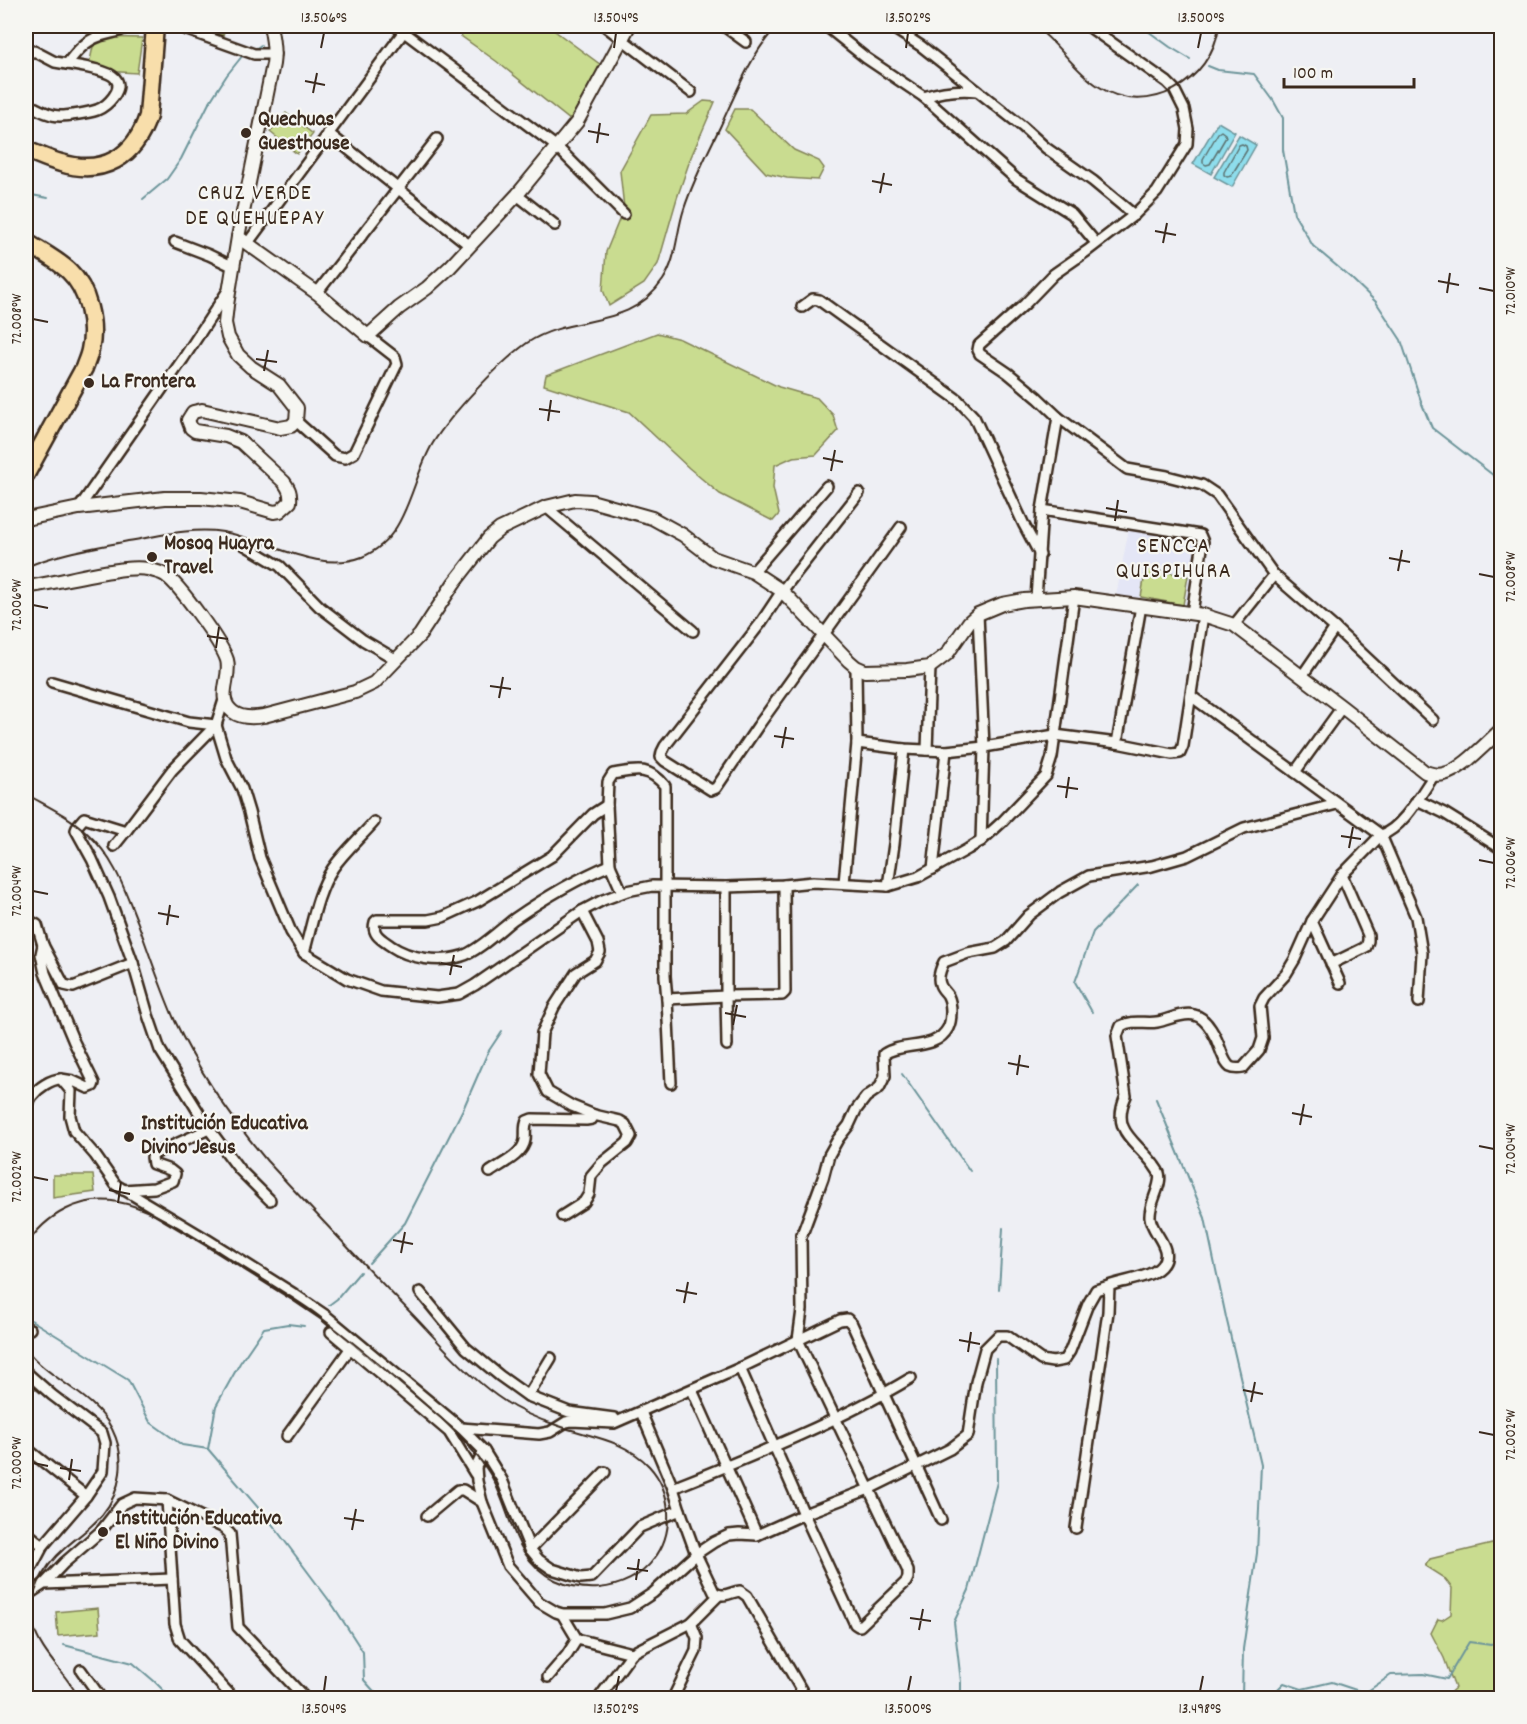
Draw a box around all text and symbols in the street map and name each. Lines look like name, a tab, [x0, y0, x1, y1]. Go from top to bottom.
text: 13.506°S	[301, 8, 347, 30]
text: 13.504°S	[593, 8, 639, 30]
text: 13.502°S	[885, 8, 931, 30]
text: 13.500°S	[1177, 8, 1225, 30]
scale bar	[1284, 51, 1414, 89]
text: 100 m	[1293, 62, 1333, 87]
place label: Quechuas Guesthouse	[258, 106, 350, 160]
marker: Quechuas Guesthouse	[239, 126, 253, 140]
district label: CRUZ VERDE DE QUEHUEPAY	[185, 179, 325, 235]
text: 72.010°W	[1501, 267, 1523, 315]
text: 72.008°W	[7, 293, 29, 344]
place label: La Frontera	[101, 368, 196, 398]
marker: La Frontera	[82, 376, 96, 390]
place label: Mosoq Huayra Travel	[164, 530, 275, 584]
district label: SENCCA QUISPIHURA	[1116, 532, 1232, 588]
marker: Mosoq Huayra Travel	[145, 550, 159, 564]
text: 72.008°W	[1501, 551, 1523, 602]
text: 72.006°W	[7, 579, 29, 631]
text: 72.006°W	[1501, 837, 1523, 889]
text: 72.004°W	[7, 865, 29, 916]
place label: Institución Educativa Divino Jesus	[141, 1110, 309, 1164]
text: 72.004°W	[1501, 1123, 1523, 1174]
marker: Institución Educativa Divino Jesus	[122, 1130, 136, 1144]
text: 72.002°W	[7, 1151, 29, 1203]
text: 72.002°W	[1501, 1409, 1523, 1461]
text: 72.000°W	[7, 1436, 29, 1489]
place label: Institución Educativa El Niño Divino	[115, 1505, 283, 1559]
marker: Institución Educativa El Niño Divino	[96, 1525, 110, 1539]
text: 13.504°S	[301, 1699, 347, 1721]
text: 13.502°S	[593, 1699, 639, 1721]
text: 13.500°S	[884, 1699, 932, 1721]
text: 13.498°S	[1179, 1699, 1221, 1721]

